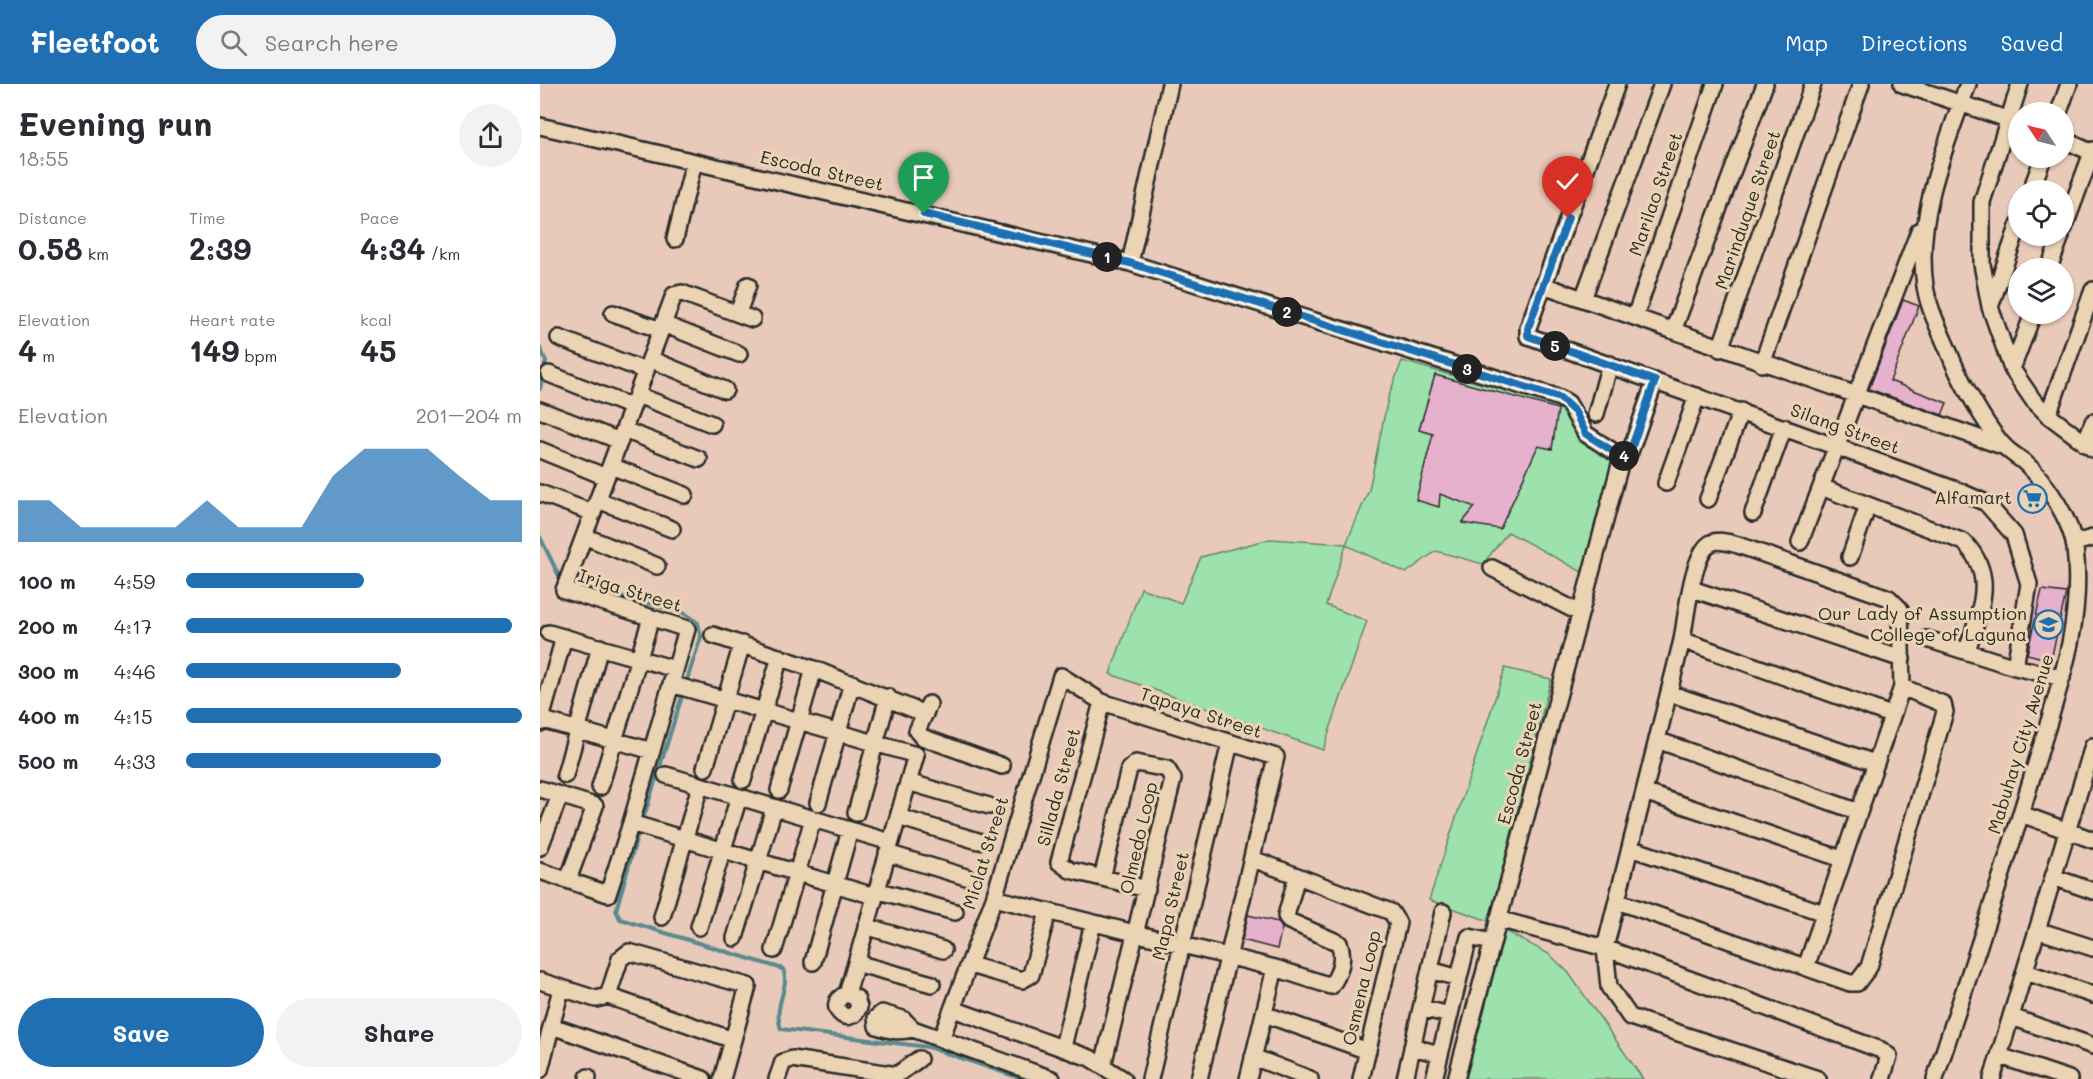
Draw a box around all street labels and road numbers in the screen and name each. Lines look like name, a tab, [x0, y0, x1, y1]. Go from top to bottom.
street label: Marinduque Street	[1709, 127, 1786, 292]
street label: Marilao Street	[1623, 129, 1687, 259]
street label: Escoda Street	[758, 144, 886, 196]
street label: Silang Street	[1787, 397, 1903, 459]
street label: Iriga Street	[576, 563, 685, 617]
street label: Mabuhay City Avenue	[1981, 651, 2059, 837]
street label: Tapaya Street	[1137, 681, 1266, 743]
street label: Escoda Street	[1491, 699, 1547, 827]
street label: Sillada Street	[1031, 725, 1085, 849]
street label: Olmedo Loop	[1114, 780, 1163, 896]
street label: Miclat Street	[956, 793, 1014, 912]
street label: Mapa Street	[1146, 849, 1194, 963]
street label: Osmena Loop	[1336, 928, 1386, 1048]

